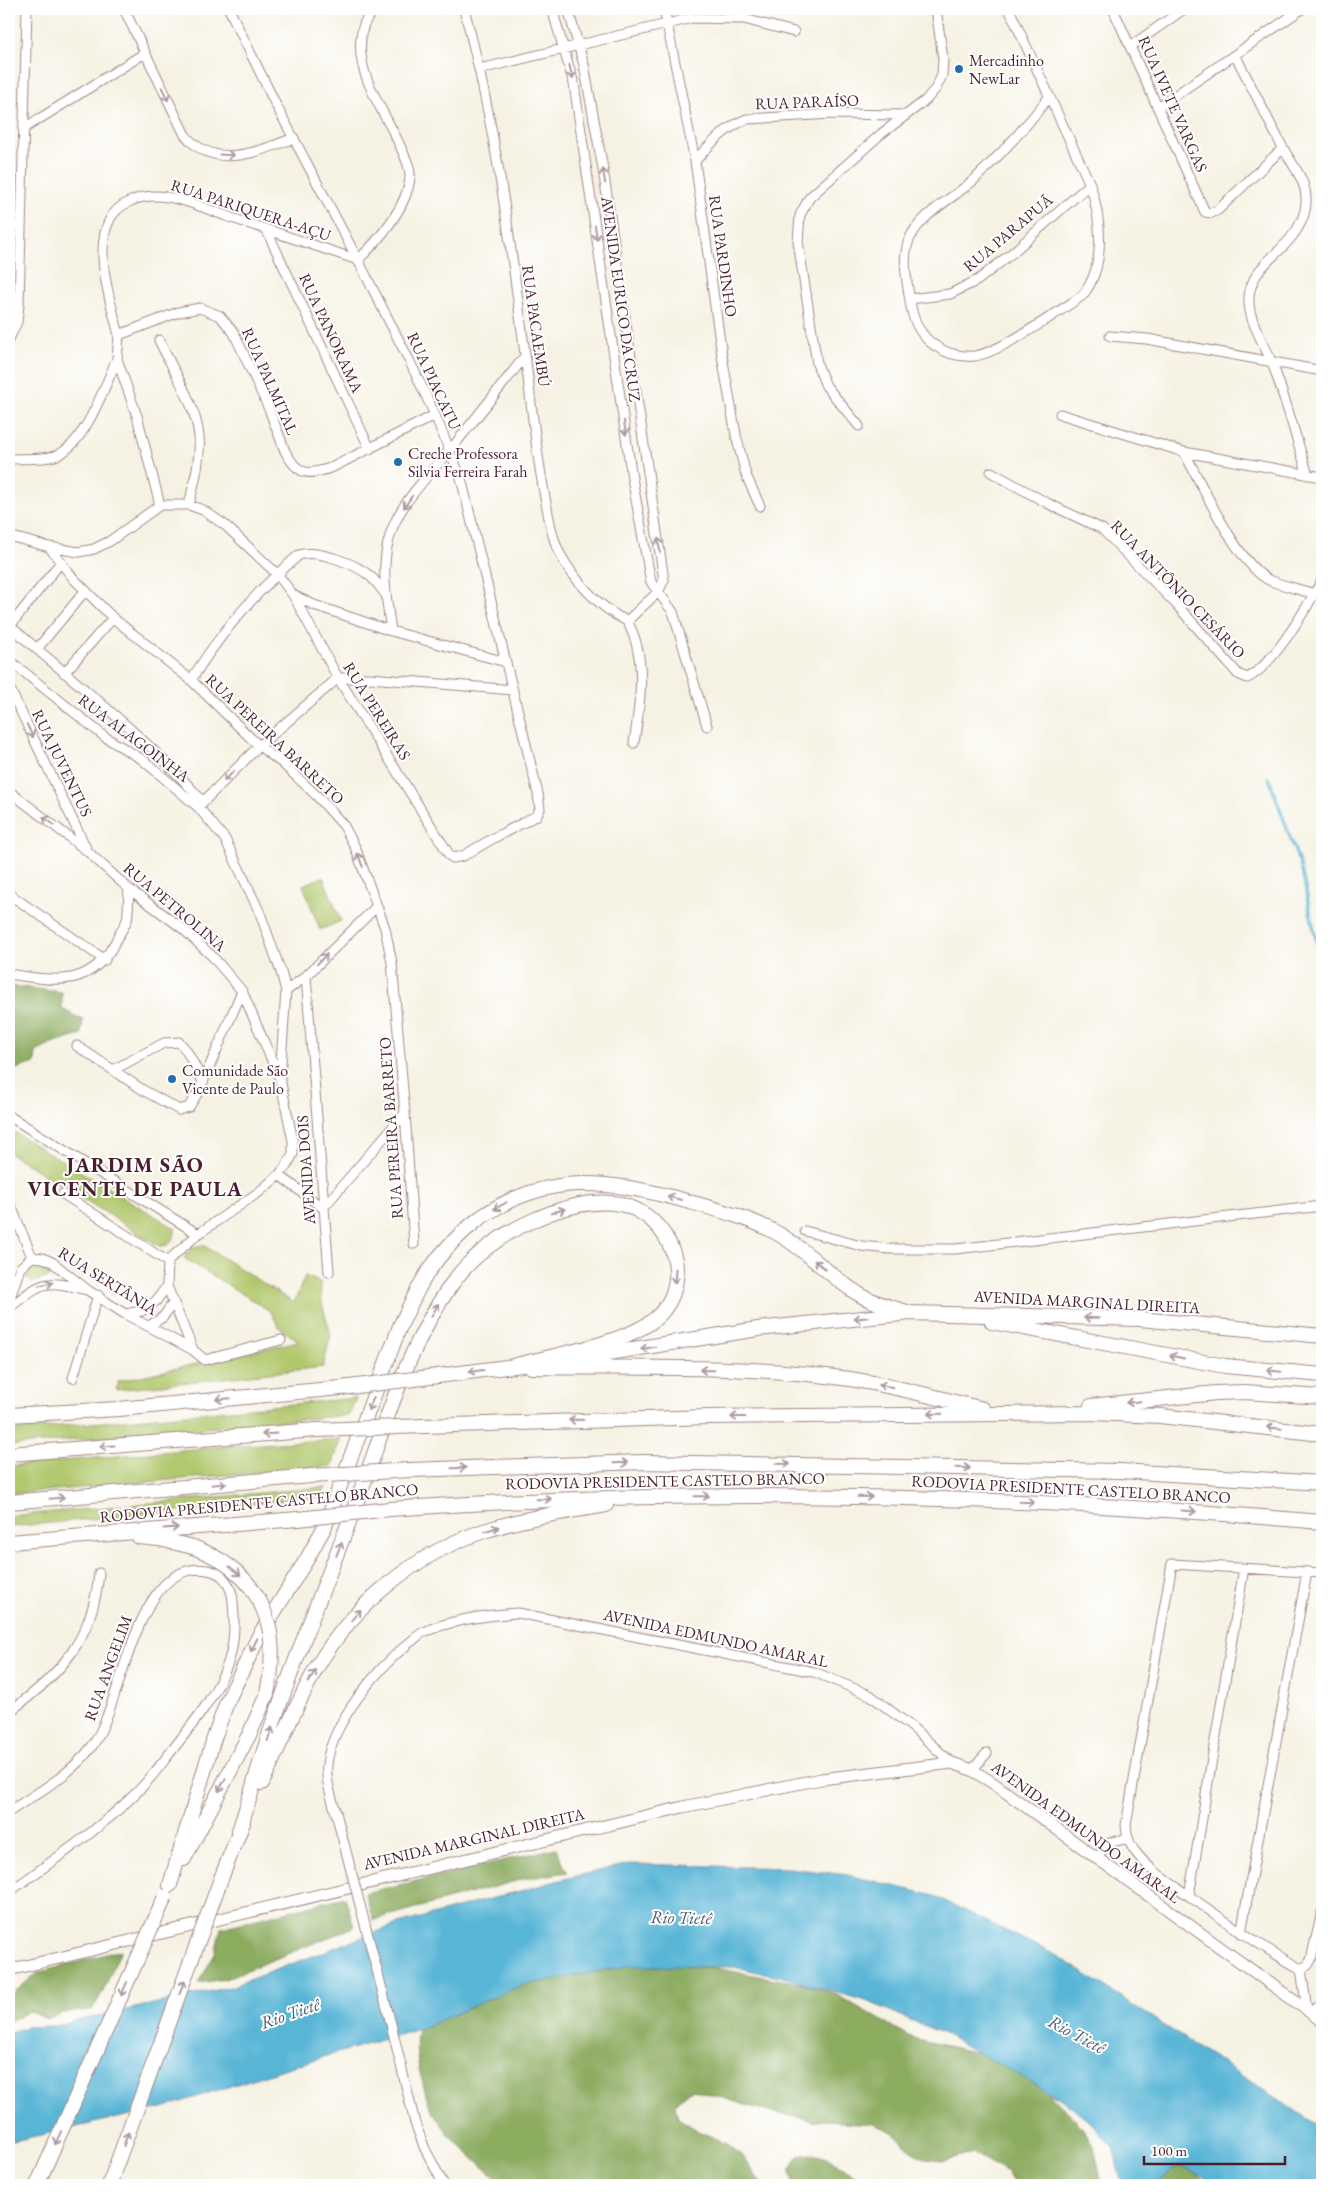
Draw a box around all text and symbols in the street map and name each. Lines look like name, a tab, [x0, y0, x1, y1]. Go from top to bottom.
street label: RUA IVETE VARGAS	[1134, 33, 1212, 175]
place label: Mercadinho NewLar	[969, 50, 1044, 89]
marker: Mercadinho NewLar	[953, 63, 965, 75]
one-way arrow	[567, 64, 576, 80]
one-way arrow	[161, 86, 170, 101]
street label: RUA PARAÍSO	[755, 90, 859, 114]
one-way arrow	[219, 150, 235, 160]
one-way arrow	[599, 169, 609, 185]
street label: RUA PARIQUERA-AÇU	[168, 174, 334, 246]
street label: RUA PARAPUÃ	[959, 189, 1058, 277]
street label: AVENIDA EURICO DA CRUZ	[596, 194, 646, 403]
street label: RUA PARDINHO	[704, 194, 742, 318]
one-way arrow	[591, 224, 601, 240]
street label: RUA PACAEMBÚ	[517, 264, 555, 388]
street label: RUA PANORAMA	[294, 270, 368, 397]
street label: RUA PALMITAL	[237, 324, 303, 438]
street label: RUA PIACATU	[402, 329, 466, 434]
one-way arrow	[620, 420, 630, 436]
place label: Creche Professora Silvia Ferreira Farah	[408, 443, 528, 482]
marker: Creche Professora Silvia Ferreira Farah	[392, 456, 404, 468]
one-way arrow	[403, 494, 413, 508]
street label: RUA ANTÔNIO CESÁRIO	[1106, 515, 1250, 663]
one-way arrow	[653, 537, 663, 553]
street label: RUA PEREIRAS	[338, 658, 416, 764]
street label: RUA PEREIRA BARRETO	[201, 669, 349, 809]
street label: RUA ALAGOINHA	[74, 689, 195, 787]
street label: RUA JUVENTUS	[27, 706, 97, 820]
one-way arrow	[26, 723, 35, 738]
one-way arrow	[223, 770, 235, 782]
one-way arrow	[42, 816, 55, 827]
one-way arrow	[355, 853, 365, 868]
street label: RUA PETROLINA	[119, 858, 232, 957]
one-way arrow	[316, 953, 328, 966]
street label: RUA PEREIRA BARRETO	[374, 1036, 408, 1220]
place label: Comunidade São Vicente de Paulo	[182, 1060, 288, 1099]
marker: Comunidade São Vicente de Paulo	[166, 1073, 178, 1085]
street label: AVENIDA DOIS	[292, 1115, 320, 1226]
district label: JARDIM SÃO VICENTE DE PAULA	[27, 1151, 243, 1202]
one-way arrow	[667, 1192, 683, 1202]
one-way arrow	[493, 1201, 507, 1211]
one-way arrow	[550, 1205, 566, 1215]
street label: RUA SERTÂNIA	[54, 1242, 162, 1320]
one-way arrow	[813, 1260, 826, 1271]
one-way arrow	[670, 1268, 679, 1284]
one-way arrow	[37, 1279, 53, 1289]
street label: AVENIDA MARGINAL DIREITA	[972, 1286, 1202, 1318]
one-way arrow	[430, 1304, 440, 1318]
one-way arrow	[854, 1313, 870, 1323]
one-way arrow	[1084, 1313, 1100, 1322]
one-way arrow	[641, 1343, 657, 1353]
one-way arrow	[1169, 1351, 1185, 1361]
one-way arrow	[699, 1365, 716, 1375]
one-way arrow	[1266, 1366, 1282, 1375]
one-way arrow	[468, 1367, 484, 1377]
one-way arrow	[879, 1380, 895, 1390]
one-way arrow	[215, 1395, 231, 1404]
one-way arrow	[366, 1396, 375, 1411]
one-way arrow	[1125, 1397, 1141, 1407]
one-way arrow	[928, 1409, 944, 1419]
one-way arrow	[730, 1412, 746, 1422]
one-way arrow	[568, 1415, 584, 1425]
one-way arrow	[1266, 1423, 1282, 1433]
one-way arrow	[261, 1429, 277, 1438]
one-way arrow	[99, 1441, 115, 1450]
one-way arrow	[613, 1458, 629, 1467]
one-way arrow	[775, 1459, 791, 1469]
one-way arrow	[955, 1463, 971, 1472]
one-way arrow	[450, 1464, 466, 1473]
street label: RODOVIA PRESIDENTE CASTELO BRANCO	[505, 1468, 825, 1494]
street label: RODOVIA PRESIDENTE CASTELO BRANCO	[911, 1470, 1231, 1508]
street label: RODOVIA PRESIDENTE CASTELO BRANCO	[99, 1479, 419, 1527]
one-way arrow	[211, 1479, 227, 1489]
one-way arrow	[694, 1491, 710, 1501]
one-way arrow	[856, 1492, 873, 1502]
one-way arrow	[49, 1493, 65, 1503]
one-way arrow	[535, 1495, 551, 1504]
one-way arrow	[1018, 1497, 1035, 1507]
one-way arrow	[1181, 1507, 1197, 1516]
one-way arrow	[483, 1523, 499, 1533]
one-way arrow	[163, 1524, 179, 1533]
one-way arrow	[334, 1542, 344, 1557]
one-way arrow	[228, 1565, 241, 1576]
street label: AVENIDA EDMUNDO AMARAL	[601, 1604, 831, 1672]
one-way arrow	[350, 1608, 362, 1621]
street label: RUA ANGELIM	[79, 1612, 137, 1724]
one-way arrow	[249, 1637, 258, 1652]
one-way arrow	[308, 1669, 318, 1684]
one-way arrow	[265, 1726, 275, 1742]
street label: AVENIDA EDMUNDO AMARAL	[986, 1756, 1185, 1908]
one-way arrow	[217, 1777, 226, 1792]
street label: AVENIDA MARGINAL DIREITA	[360, 1803, 588, 1875]
water label: Rio Tietê	[650, 1905, 713, 1929]
one-way arrow	[178, 1980, 187, 1995]
one-way arrow	[118, 1981, 128, 1996]
water label: Rio Tietê	[257, 1992, 324, 2034]
water label: Rio Tietê	[1044, 2009, 1110, 2059]
one-way arrow	[53, 2130, 63, 2145]
one-way arrow	[122, 2132, 131, 2148]
scale bar	[1144, 2134, 1285, 2166]
text: 100 m	[1151, 2141, 1188, 2160]

